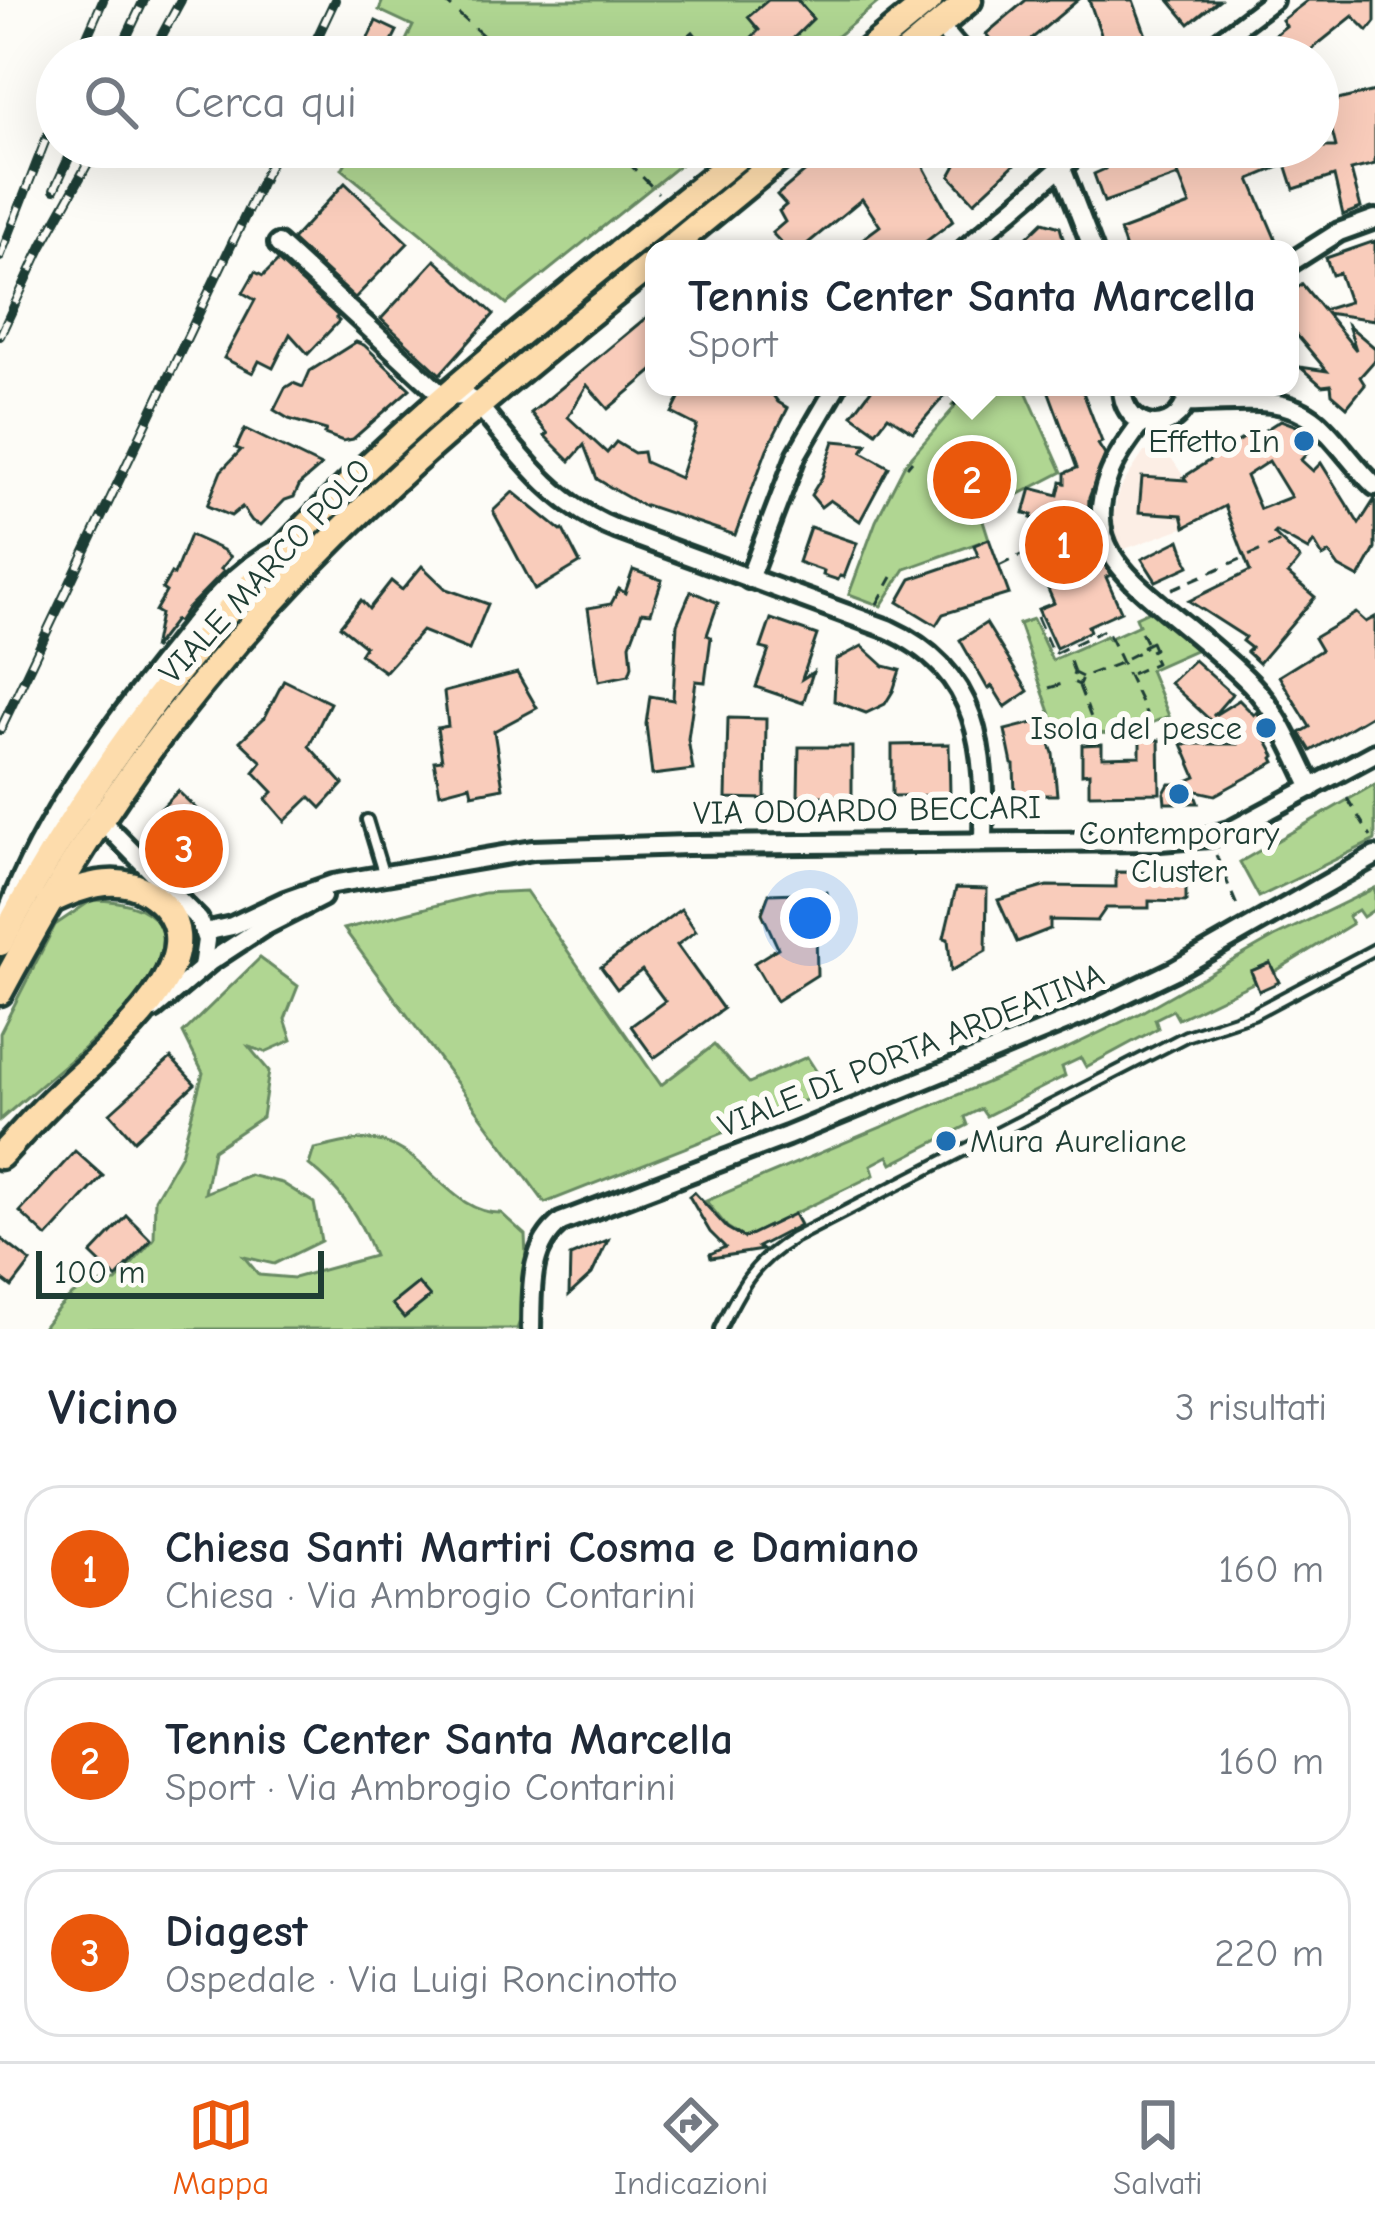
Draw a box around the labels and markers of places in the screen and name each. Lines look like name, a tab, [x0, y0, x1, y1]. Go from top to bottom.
place label: Effetto In	[1148, 422, 1280, 460]
marker: Effetto In	[1291, 428, 1317, 454]
pin: 2	[933, 435, 1011, 525]
pin: 1	[1025, 500, 1103, 590]
place label: Isola del pesce	[1030, 709, 1242, 747]
marker: Isola del pesce	[1253, 715, 1279, 741]
marker: Contemporary Cluster	[1166, 781, 1192, 807]
pin: 3	[145, 804, 223, 894]
place label: Contemporary Cluster	[1079, 814, 1280, 890]
place label: Mura Aureliane	[970, 1122, 1187, 1160]
marker: Mura Aureliane	[933, 1128, 959, 1154]

